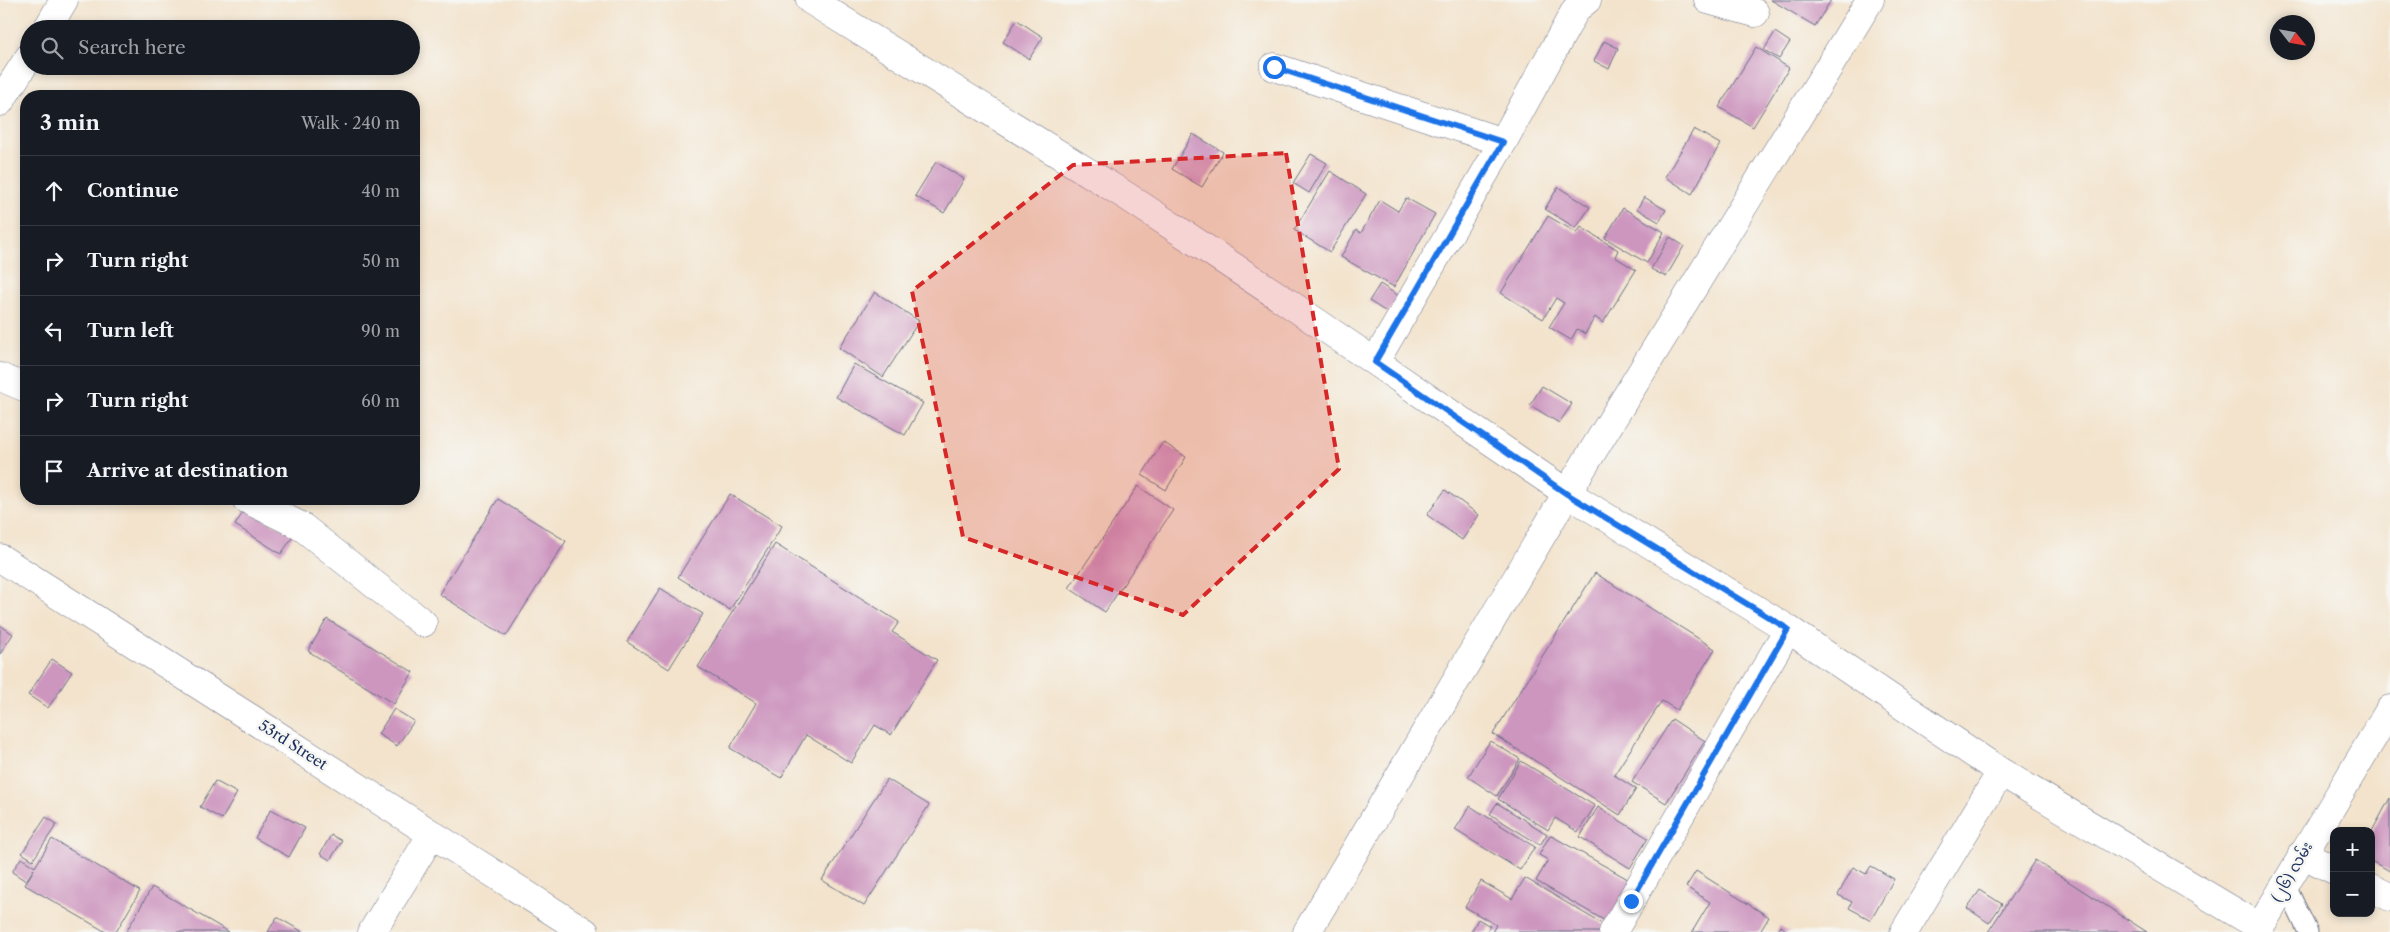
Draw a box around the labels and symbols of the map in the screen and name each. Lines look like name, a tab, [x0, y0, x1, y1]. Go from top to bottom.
north arrow	[2270, 15, 2315, 60]
route start	[1263, 56, 1286, 79]
street label: 53rd Street	[255, 715, 332, 774]
street label: (၂၆) လမ်း	[2267, 838, 2319, 907]
route end	[1620, 890, 1643, 913]

